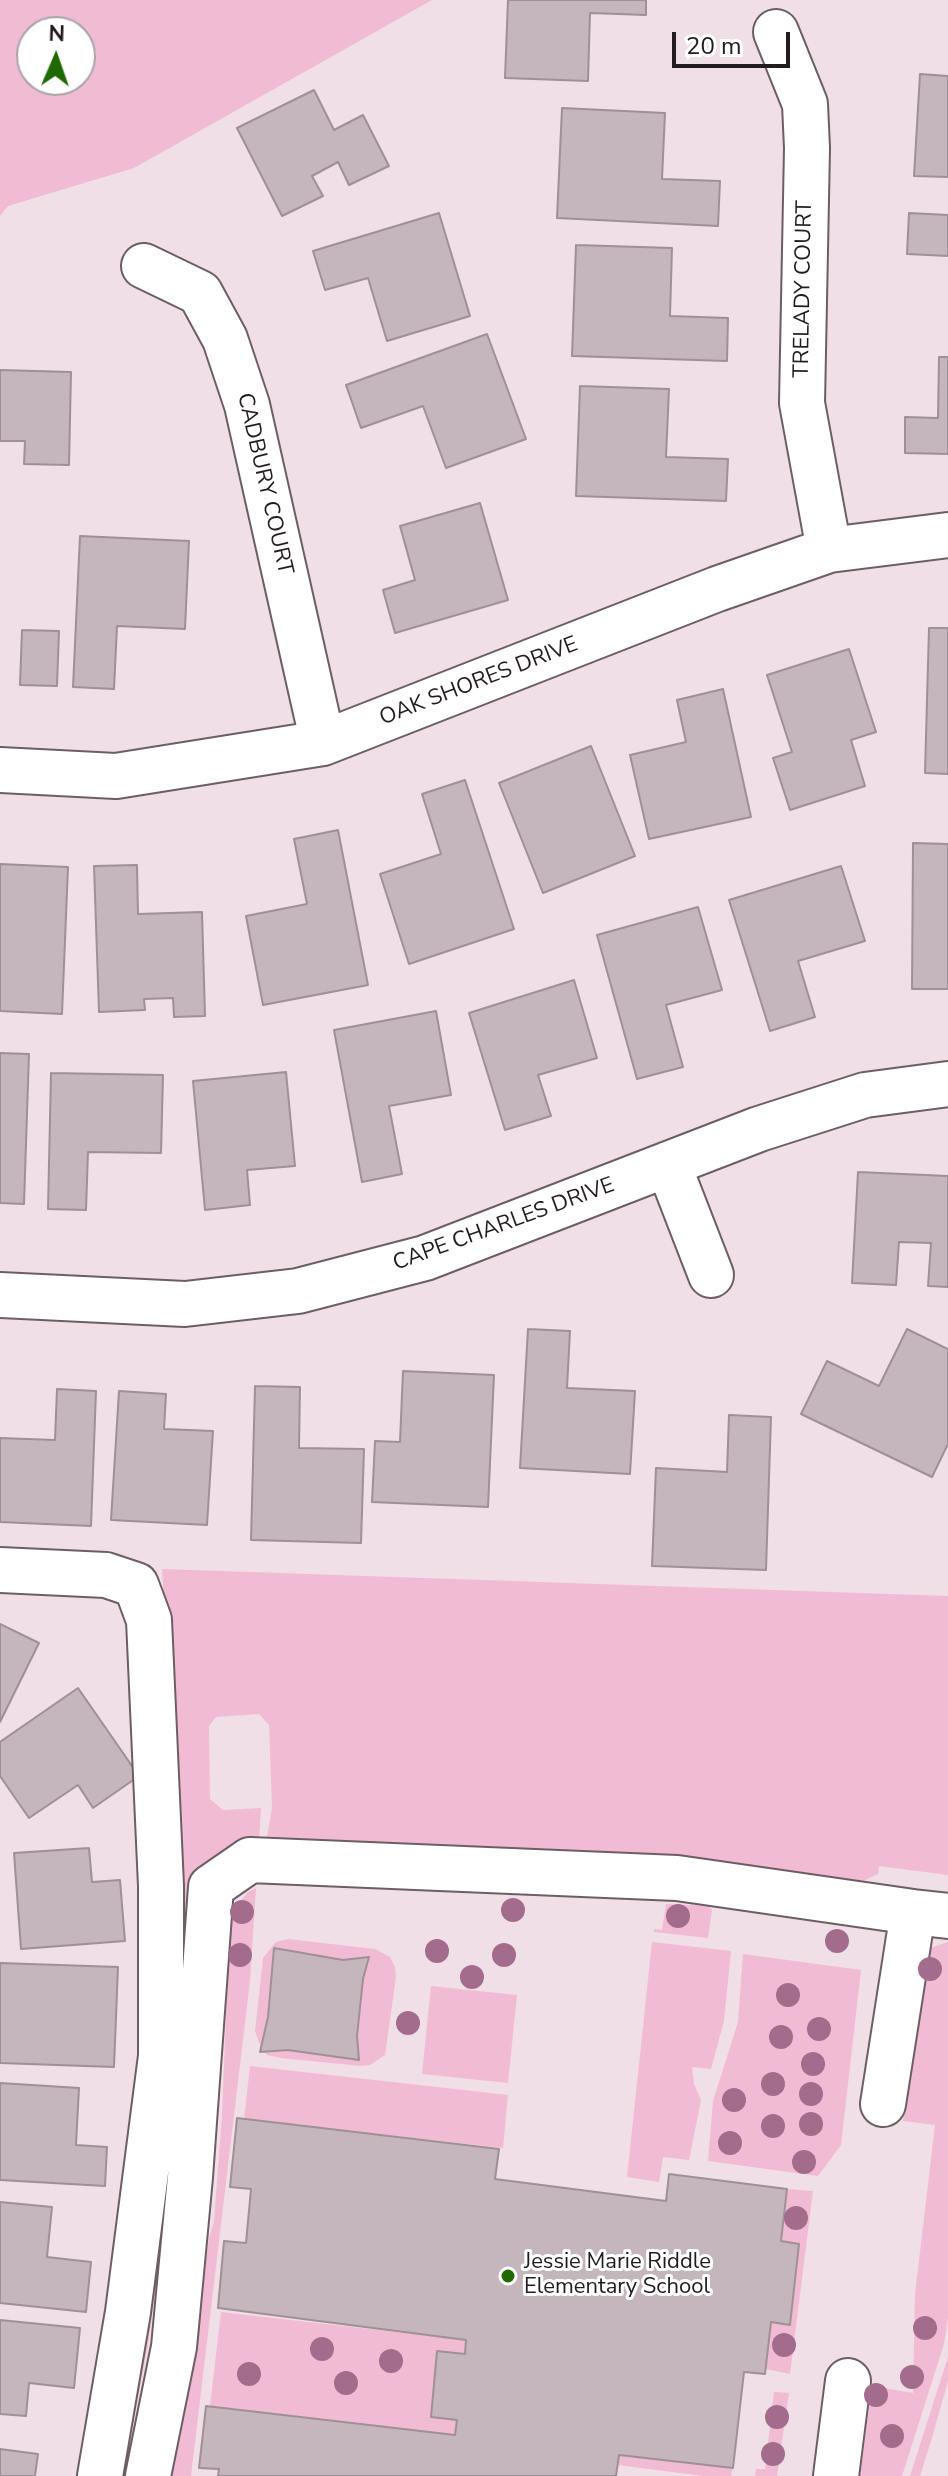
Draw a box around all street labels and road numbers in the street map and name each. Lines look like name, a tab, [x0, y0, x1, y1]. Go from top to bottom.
street label: TRELADY COURT	[789, 200, 819, 378]
street label: CADBURY COURT	[230, 391, 298, 577]
street label: OAK SHORES DRIVE	[376, 632, 582, 732]
street label: CAPE CHARLES DRIVE	[390, 1173, 618, 1277]

